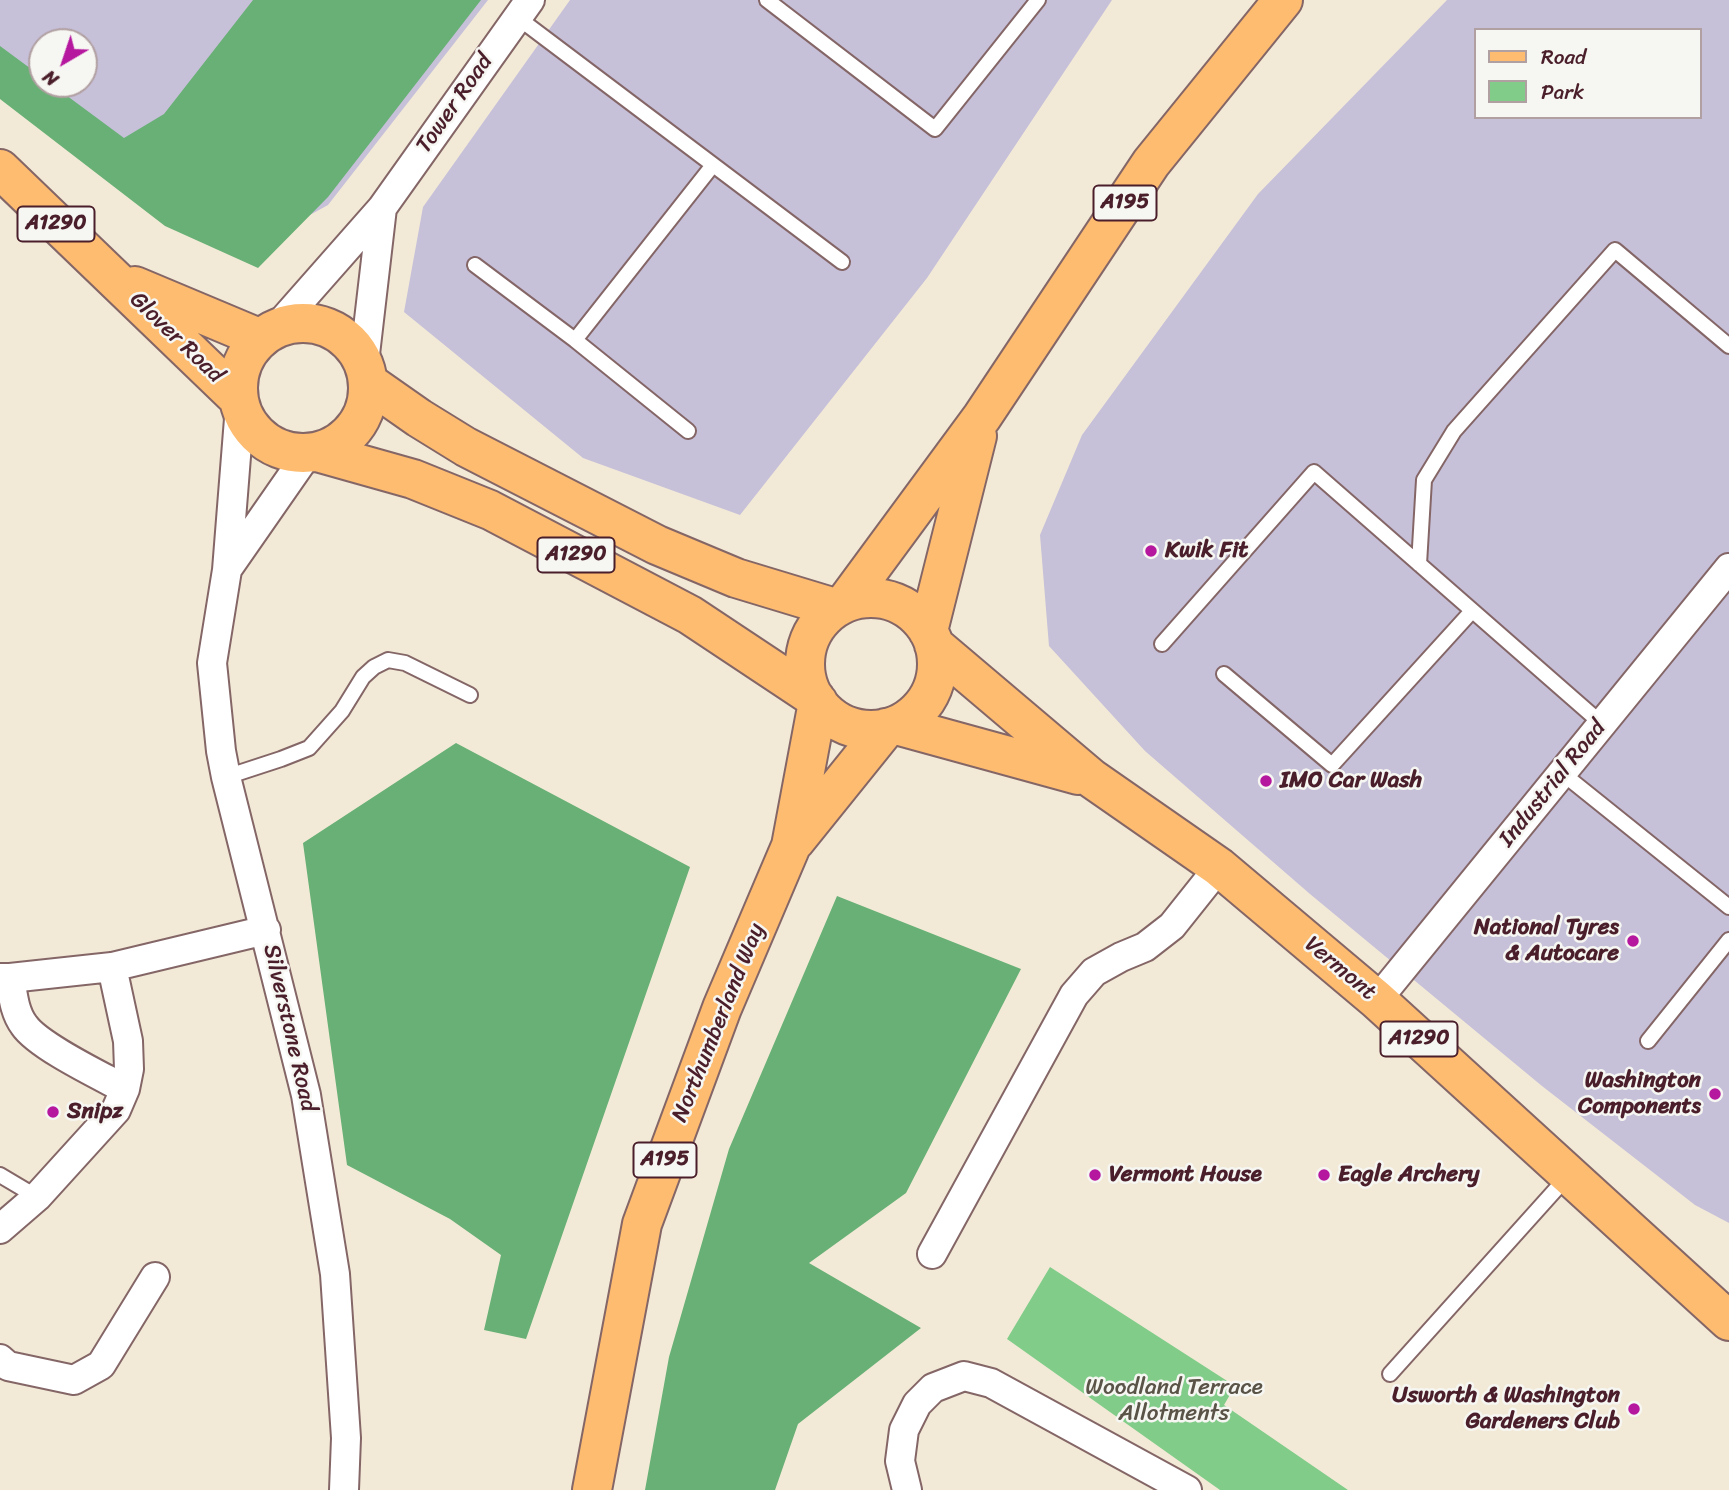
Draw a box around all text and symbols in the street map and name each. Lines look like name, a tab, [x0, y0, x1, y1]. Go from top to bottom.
north arrow	[28, 28, 98, 98]
legend	[1474, 28, 1701, 119]
text: Road	[1541, 38, 1586, 76]
street label: Tower Road	[411, 49, 499, 159]
text: N	[35, 61, 66, 95]
text: Park	[1541, 73, 1584, 111]
road number: A195	[1094, 186, 1156, 220]
road number: A1290	[18, 206, 94, 242]
street label: Glover Road	[123, 286, 229, 390]
place label: Kwik Fit	[1165, 537, 1248, 565]
road number: A1290	[538, 538, 614, 572]
marker: Kwik Fit	[1143, 543, 1159, 559]
street label: Industrial Road	[1494, 715, 1612, 853]
place label: IMO Car Wash	[1280, 767, 1422, 795]
marker: IMO Car Wash	[1258, 773, 1274, 789]
place label: National Tyres & Autocare	[1474, 914, 1619, 968]
street label: Northumberland Way	[667, 920, 771, 1126]
street label: Vermont	[1299, 931, 1381, 1007]
marker: National Tyres & Autocare	[1625, 933, 1641, 949]
street label: Silverstone Road	[256, 942, 322, 1114]
road number: A1290	[1380, 1021, 1458, 1056]
place label: Washington Components	[1578, 1067, 1701, 1121]
marker: Washington Components	[1707, 1086, 1723, 1102]
place label: Snipz	[67, 1098, 123, 1126]
marker: Snipz	[45, 1104, 61, 1120]
road number: A195	[634, 1142, 696, 1178]
place label: Vermont House	[1109, 1161, 1262, 1189]
place label: Eagle Archery	[1338, 1161, 1480, 1189]
marker: Vermont House	[1087, 1167, 1103, 1183]
marker: Eagle Archery	[1316, 1167, 1332, 1183]
park label: Woodland Terrace Allotments	[1085, 1374, 1263, 1428]
place label: Usworth & Washington Gardeners Club	[1392, 1382, 1620, 1436]
marker: Usworth & Washington Gardeners Club	[1626, 1401, 1642, 1417]

